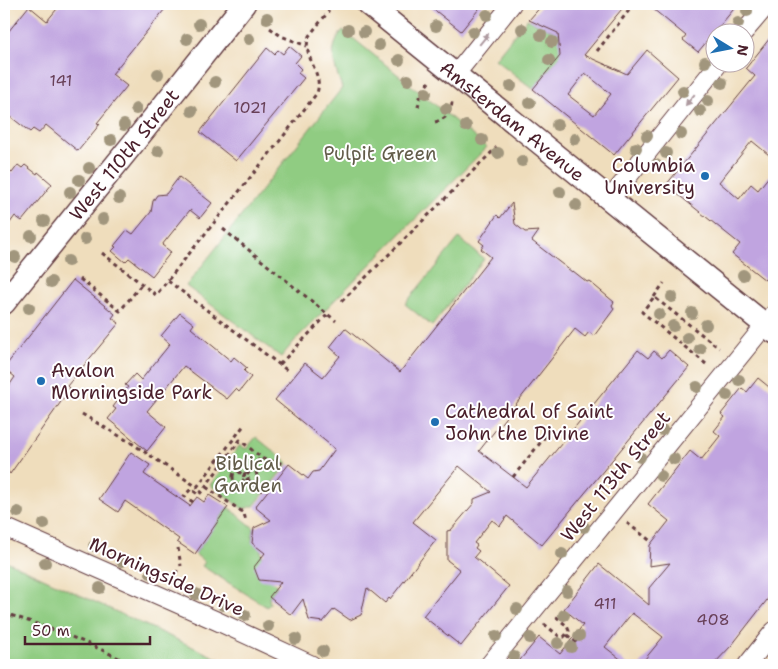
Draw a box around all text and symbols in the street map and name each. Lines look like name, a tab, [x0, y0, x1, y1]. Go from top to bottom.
north arrow	[706, 22, 756, 72]
one-way arrow	[479, 33, 490, 46]
text: N	[733, 43, 753, 57]
street label: Amsterdam Avenue	[435, 55, 590, 187]
house number: 141	[49, 70, 73, 91]
street label: West 110th Street	[64, 84, 185, 226]
one-way arrow	[684, 94, 695, 107]
house number: 1021	[233, 97, 267, 118]
park label: Pulpit Green	[323, 141, 437, 166]
place label: Columbia University	[604, 153, 695, 200]
marker: Columbia University	[699, 170, 711, 182]
place label: Avalon Morningside Park	[51, 358, 212, 405]
marker: Avalon Morningside Park	[35, 375, 47, 387]
place label: Cathedral of Saint John the Divine	[445, 399, 614, 446]
street label: West 113th Street	[555, 406, 676, 547]
marker: Cathedral of Saint John the Divine	[429, 416, 441, 428]
park label: Biblical Garden	[214, 451, 282, 498]
street label: Morningside Drive	[85, 531, 248, 622]
house number: 411	[593, 593, 617, 614]
house number: 408	[696, 609, 730, 630]
scale bar	[25, 614, 150, 646]
text: 50 m	[32, 621, 70, 641]

